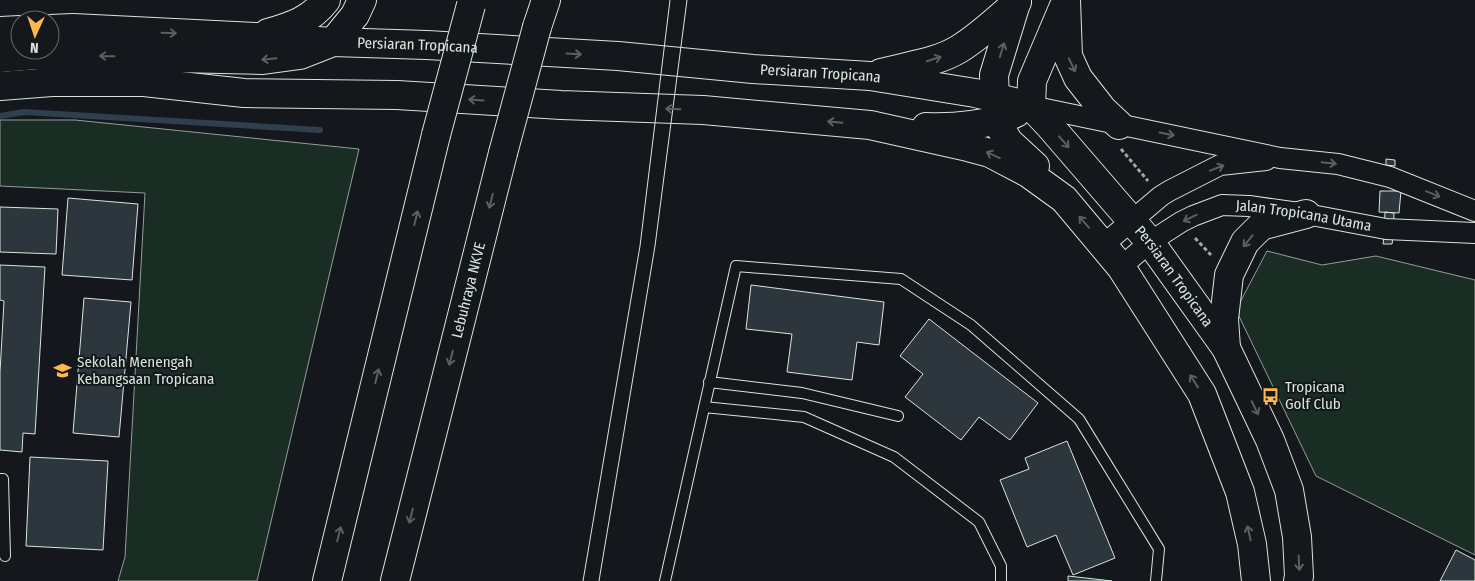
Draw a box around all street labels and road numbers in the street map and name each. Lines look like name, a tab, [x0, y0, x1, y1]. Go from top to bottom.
street label: Persiaran Tropicana	[357, 34, 478, 57]
street label: Persiaran Tropicana	[760, 60, 882, 87]
street label: Jalan Tropicana Utama	[1235, 197, 1373, 235]
street label: Persiaran Tropicana	[1131, 222, 1217, 330]
street label: Lebuhraya NKVE	[448, 240, 489, 340]

